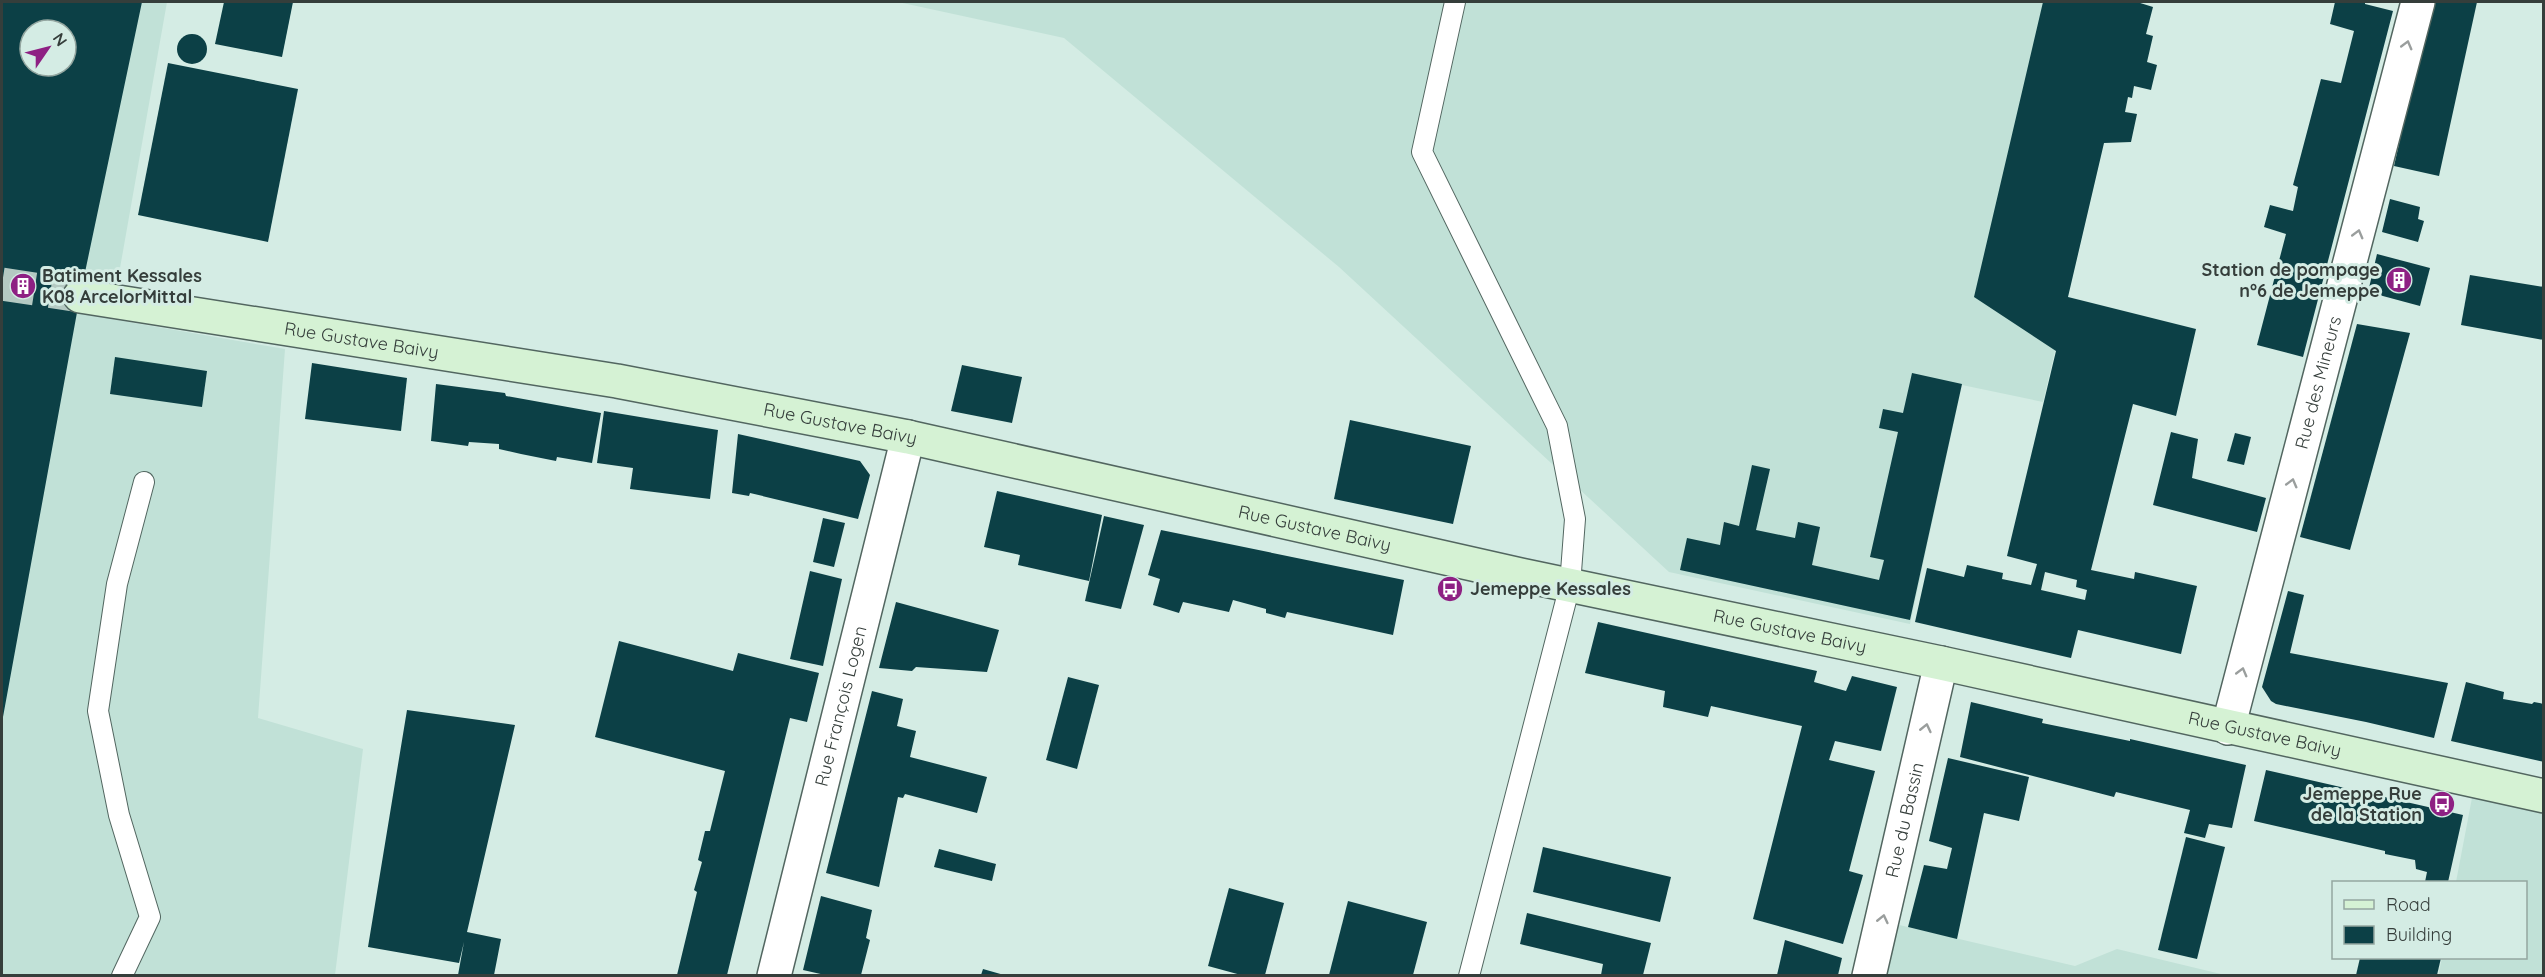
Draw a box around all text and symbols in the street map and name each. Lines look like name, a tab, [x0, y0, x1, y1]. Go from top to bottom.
north arrow	[18, 18, 78, 78]
text: N	[49, 29, 72, 50]
one-way arrow	[2399, 40, 2412, 50]
one-way arrow	[2350, 229, 2363, 239]
place label: Station de pompage n°6 de Jemeppe	[2202, 258, 2380, 302]
place label: Batiment Kessales K08 ArcelorMittal	[42, 264, 202, 308]
building icon: Station de pompage n°6 de Jemeppe	[2384, 265, 2414, 295]
building icon: Batiment Kessales K08 ArcelorMittal	[8, 271, 38, 301]
street label: Rue des Mineurs	[2289, 313, 2346, 452]
street label: Rue Gustave Baivy	[283, 317, 440, 364]
street label: Rue Gustave Baivy	[762, 397, 919, 450]
one-way arrow	[2285, 478, 2297, 489]
street label: Rue Gustave Baivy	[1236, 500, 1394, 556]
bus stop icon: Jemeppe Kessales	[1435, 574, 1465, 604]
place label: Jemeppe Kessales	[1470, 577, 1631, 600]
street label: Rue Gustave Baivy	[1711, 604, 1869, 658]
street label: Rue François Logen	[810, 623, 872, 789]
one-way arrow	[2235, 667, 2248, 677]
street label: Rue Gustave Baivy	[2186, 706, 2344, 762]
one-way arrow	[1919, 724, 1932, 734]
street label: Rue du Bassin	[1880, 760, 1929, 880]
place label: Jemeppe Rue de la Station	[2303, 782, 2422, 826]
bus stop icon: Jemeppe Rue de la Station	[2427, 789, 2457, 819]
legend	[2332, 881, 2527, 959]
text: Road	[2386, 893, 2431, 916]
one-way arrow	[1875, 914, 1888, 924]
text: Building	[2386, 923, 2452, 946]

